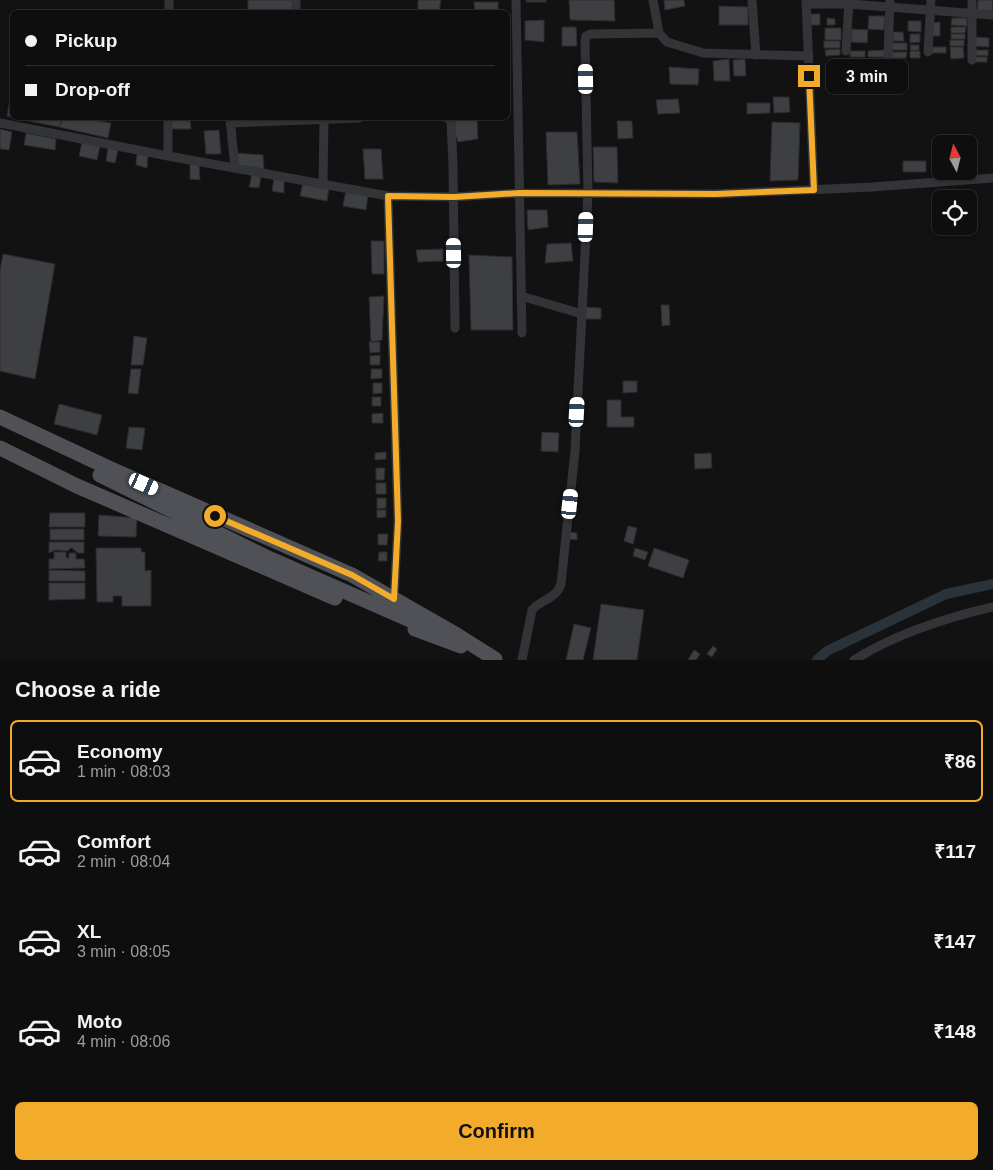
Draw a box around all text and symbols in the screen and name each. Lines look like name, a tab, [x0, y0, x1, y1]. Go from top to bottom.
text: Pickup	[55, 30, 117, 51]
callout: 3 min	[826, 58, 909, 94]
car	[578, 64, 593, 94]
route end	[798, 65, 820, 87]
text: 3 min	[846, 68, 888, 85]
text: Drop-off	[55, 79, 130, 100]
north arrow	[932, 135, 978, 180]
map controls	[932, 135, 977, 235]
button: locate	[932, 190, 977, 235]
car	[577, 212, 594, 242]
car	[446, 238, 461, 268]
car	[568, 397, 585, 427]
car	[127, 471, 160, 497]
car	[560, 488, 579, 520]
route start	[204, 505, 226, 527]
text: Choose a ride	[15, 677, 160, 702]
icon: car	[17, 739, 62, 784]
text: Economy	[77, 741, 163, 762]
text: ₹86	[944, 751, 976, 772]
text: 1 min · 08:03	[77, 763, 170, 780]
icon: car	[17, 829, 62, 874]
text: Comfort	[77, 831, 151, 852]
text: ₹117	[934, 841, 976, 862]
text: 2 min · 08:04	[77, 853, 170, 870]
icon: car	[17, 919, 62, 964]
text: XL	[77, 921, 101, 942]
text: ₹147	[933, 931, 976, 952]
text: 3 min · 08:05	[77, 943, 170, 960]
icon: car	[17, 1009, 62, 1054]
text: Moto	[77, 1011, 122, 1032]
text: ₹148	[933, 1021, 976, 1042]
text: 4 min · 08:06	[77, 1033, 170, 1050]
button: Confirm	[15, 1102, 978, 1160]

